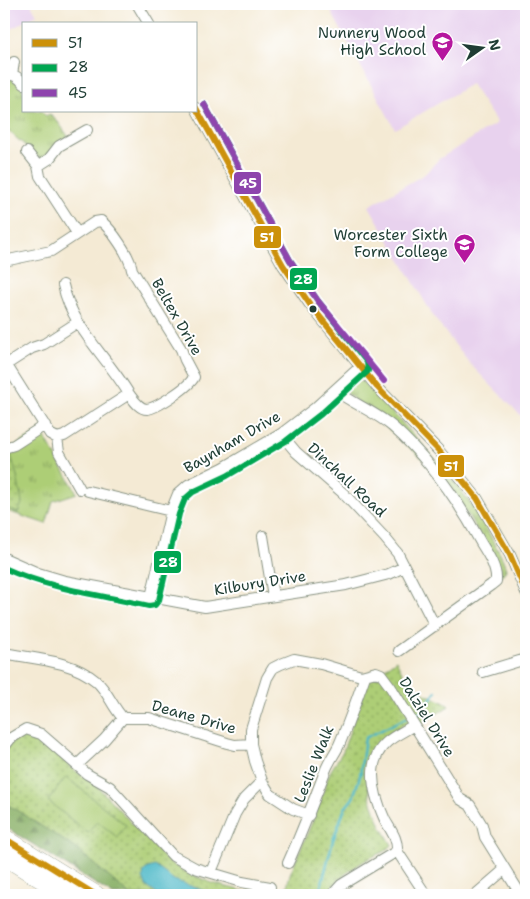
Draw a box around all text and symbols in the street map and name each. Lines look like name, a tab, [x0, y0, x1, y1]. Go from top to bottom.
legend	[22, 22, 198, 112]
north arrow	[458, 22, 508, 72]
place label: Nunnery Wood High School	[318, 23, 426, 60]
school or university icon: Nunnery Wood High School	[430, 30, 454, 61]
text: 51	[68, 33, 83, 53]
text: N	[485, 37, 505, 52]
text: 28	[68, 57, 89, 77]
text: 45	[68, 83, 87, 103]
line badge: 45	[233, 171, 262, 195]
text: 45	[239, 174, 257, 192]
line badge: 51	[253, 225, 282, 249]
place label: Worcester Sixth Form College	[334, 225, 448, 262]
text: 51	[260, 228, 274, 246]
school or university icon: Worcester Sixth Form College	[452, 232, 476, 263]
line badge: 28	[289, 267, 318, 291]
text: 28	[293, 270, 313, 288]
street label: Beltex Drive	[147, 275, 207, 359]
unlabelled marker	[308, 304, 318, 314]
street label: Baynham Drive	[180, 406, 284, 478]
street label: Dinchall Road	[303, 438, 391, 522]
line badge: 51	[437, 454, 465, 478]
text: 51	[444, 457, 458, 475]
line badge: 28	[153, 550, 182, 574]
text: 28	[158, 553, 178, 571]
street label: Kilbury Drive	[213, 566, 307, 600]
street label: Dalziel Drive	[394, 673, 460, 761]
street label: Deane Drive	[149, 695, 239, 739]
street label: Leslie Walk	[289, 722, 339, 806]

